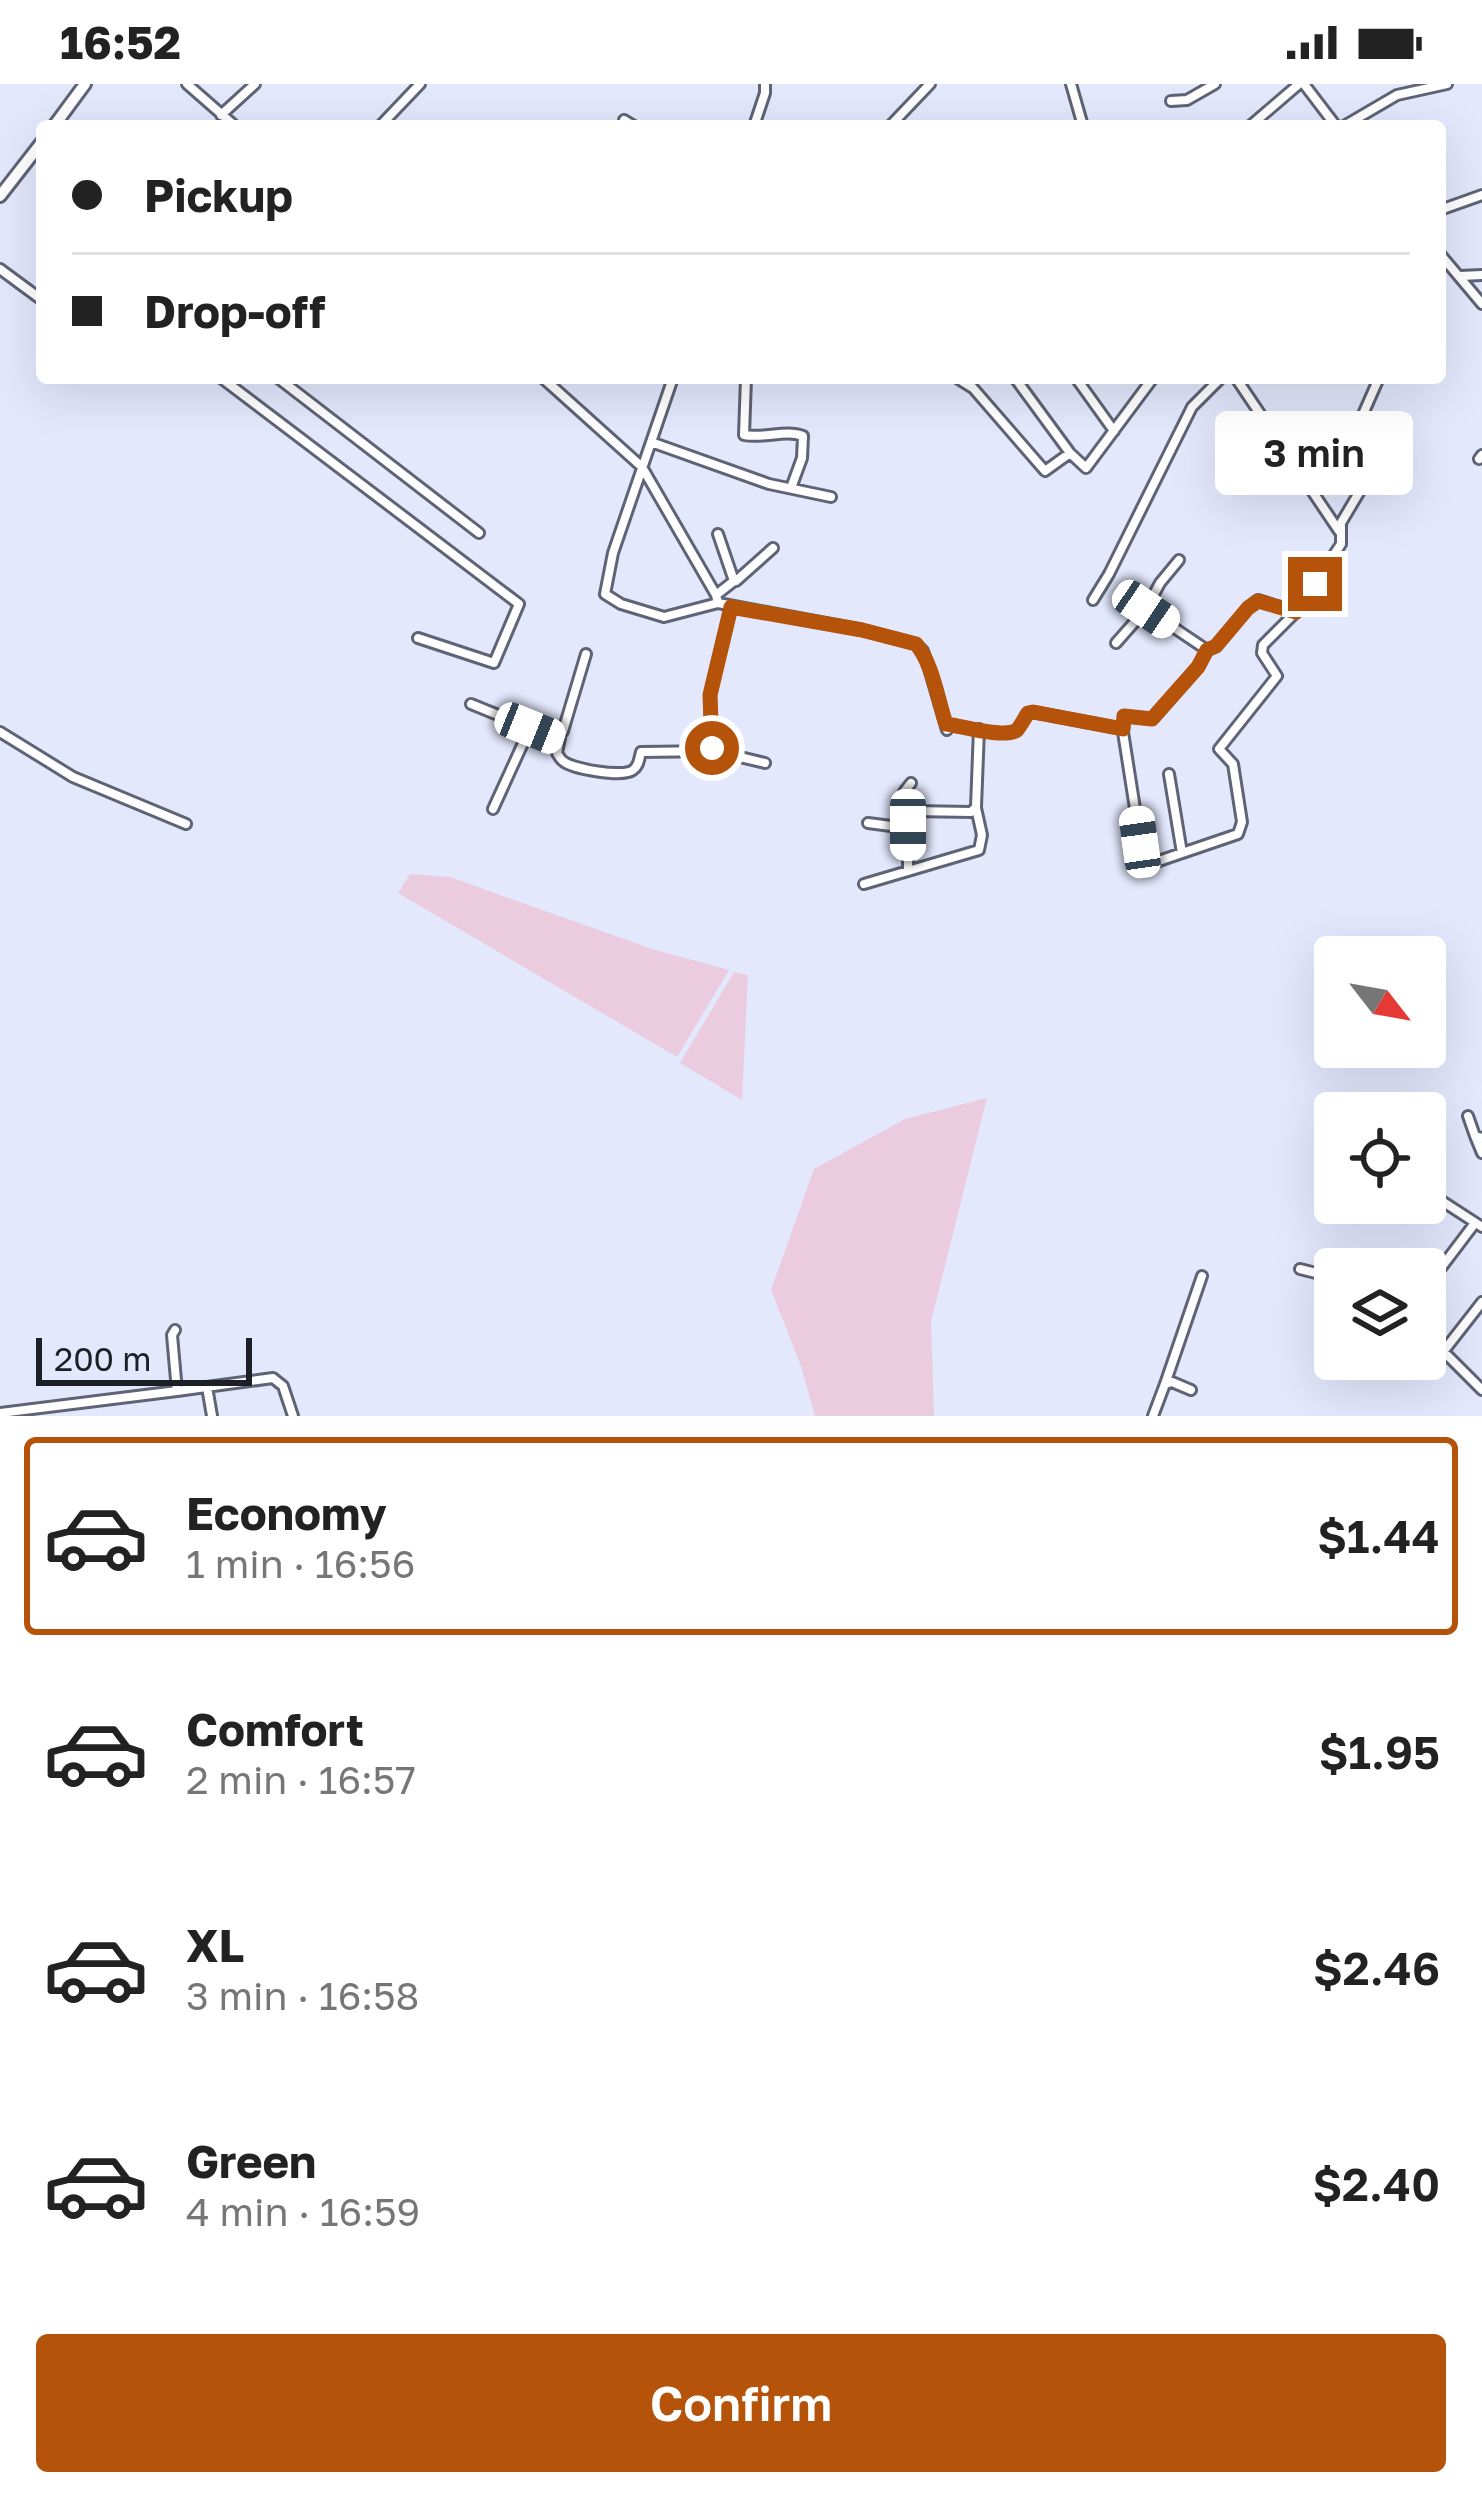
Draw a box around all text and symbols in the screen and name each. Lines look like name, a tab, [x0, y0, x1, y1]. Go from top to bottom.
text: 16:52	[60, 15, 181, 69]
text: Pickup	[144, 168, 293, 222]
text: Drop-off	[144, 284, 325, 338]
callout: 3 min	[1216, 410, 1414, 494]
text: 3 min	[1263, 429, 1365, 476]
route end	[1288, 557, 1342, 611]
car	[1106, 574, 1186, 644]
car	[490, 698, 570, 758]
route start	[685, 721, 739, 775]
car	[890, 789, 926, 861]
car	[1117, 804, 1163, 880]
north arrow	[1314, 936, 1446, 1068]
map controls	[1314, 936, 1446, 1380]
button: locate	[1314, 1092, 1446, 1224]
button: layers	[1314, 1248, 1446, 1380]
scale bar	[36, 1332, 252, 1385]
text: 200 m	[54, 1339, 152, 1378]
icon: car	[42, 1482, 150, 1590]
text: Economy	[186, 1486, 387, 1540]
text: $1.44	[1317, 1509, 1440, 1563]
text: 1 min · 16:56	[186, 1540, 415, 1587]
icon: car	[42, 1698, 150, 1806]
text: Comfort	[186, 1702, 364, 1756]
text: $1.95	[1319, 1725, 1440, 1779]
text: 2 min · 16:57	[186, 1756, 416, 1803]
icon: car	[42, 1914, 150, 2022]
text: XL	[186, 1918, 244, 1972]
text: $2.46	[1313, 1941, 1440, 1995]
text: 3 min · 16:58	[186, 1972, 419, 2019]
icon: car	[42, 2130, 150, 2238]
text: Green	[186, 2134, 316, 2188]
text: $2.40	[1312, 2157, 1440, 2211]
text: 4 min · 16:59	[186, 2188, 420, 2235]
button: Confirm	[36, 2334, 1446, 2472]

